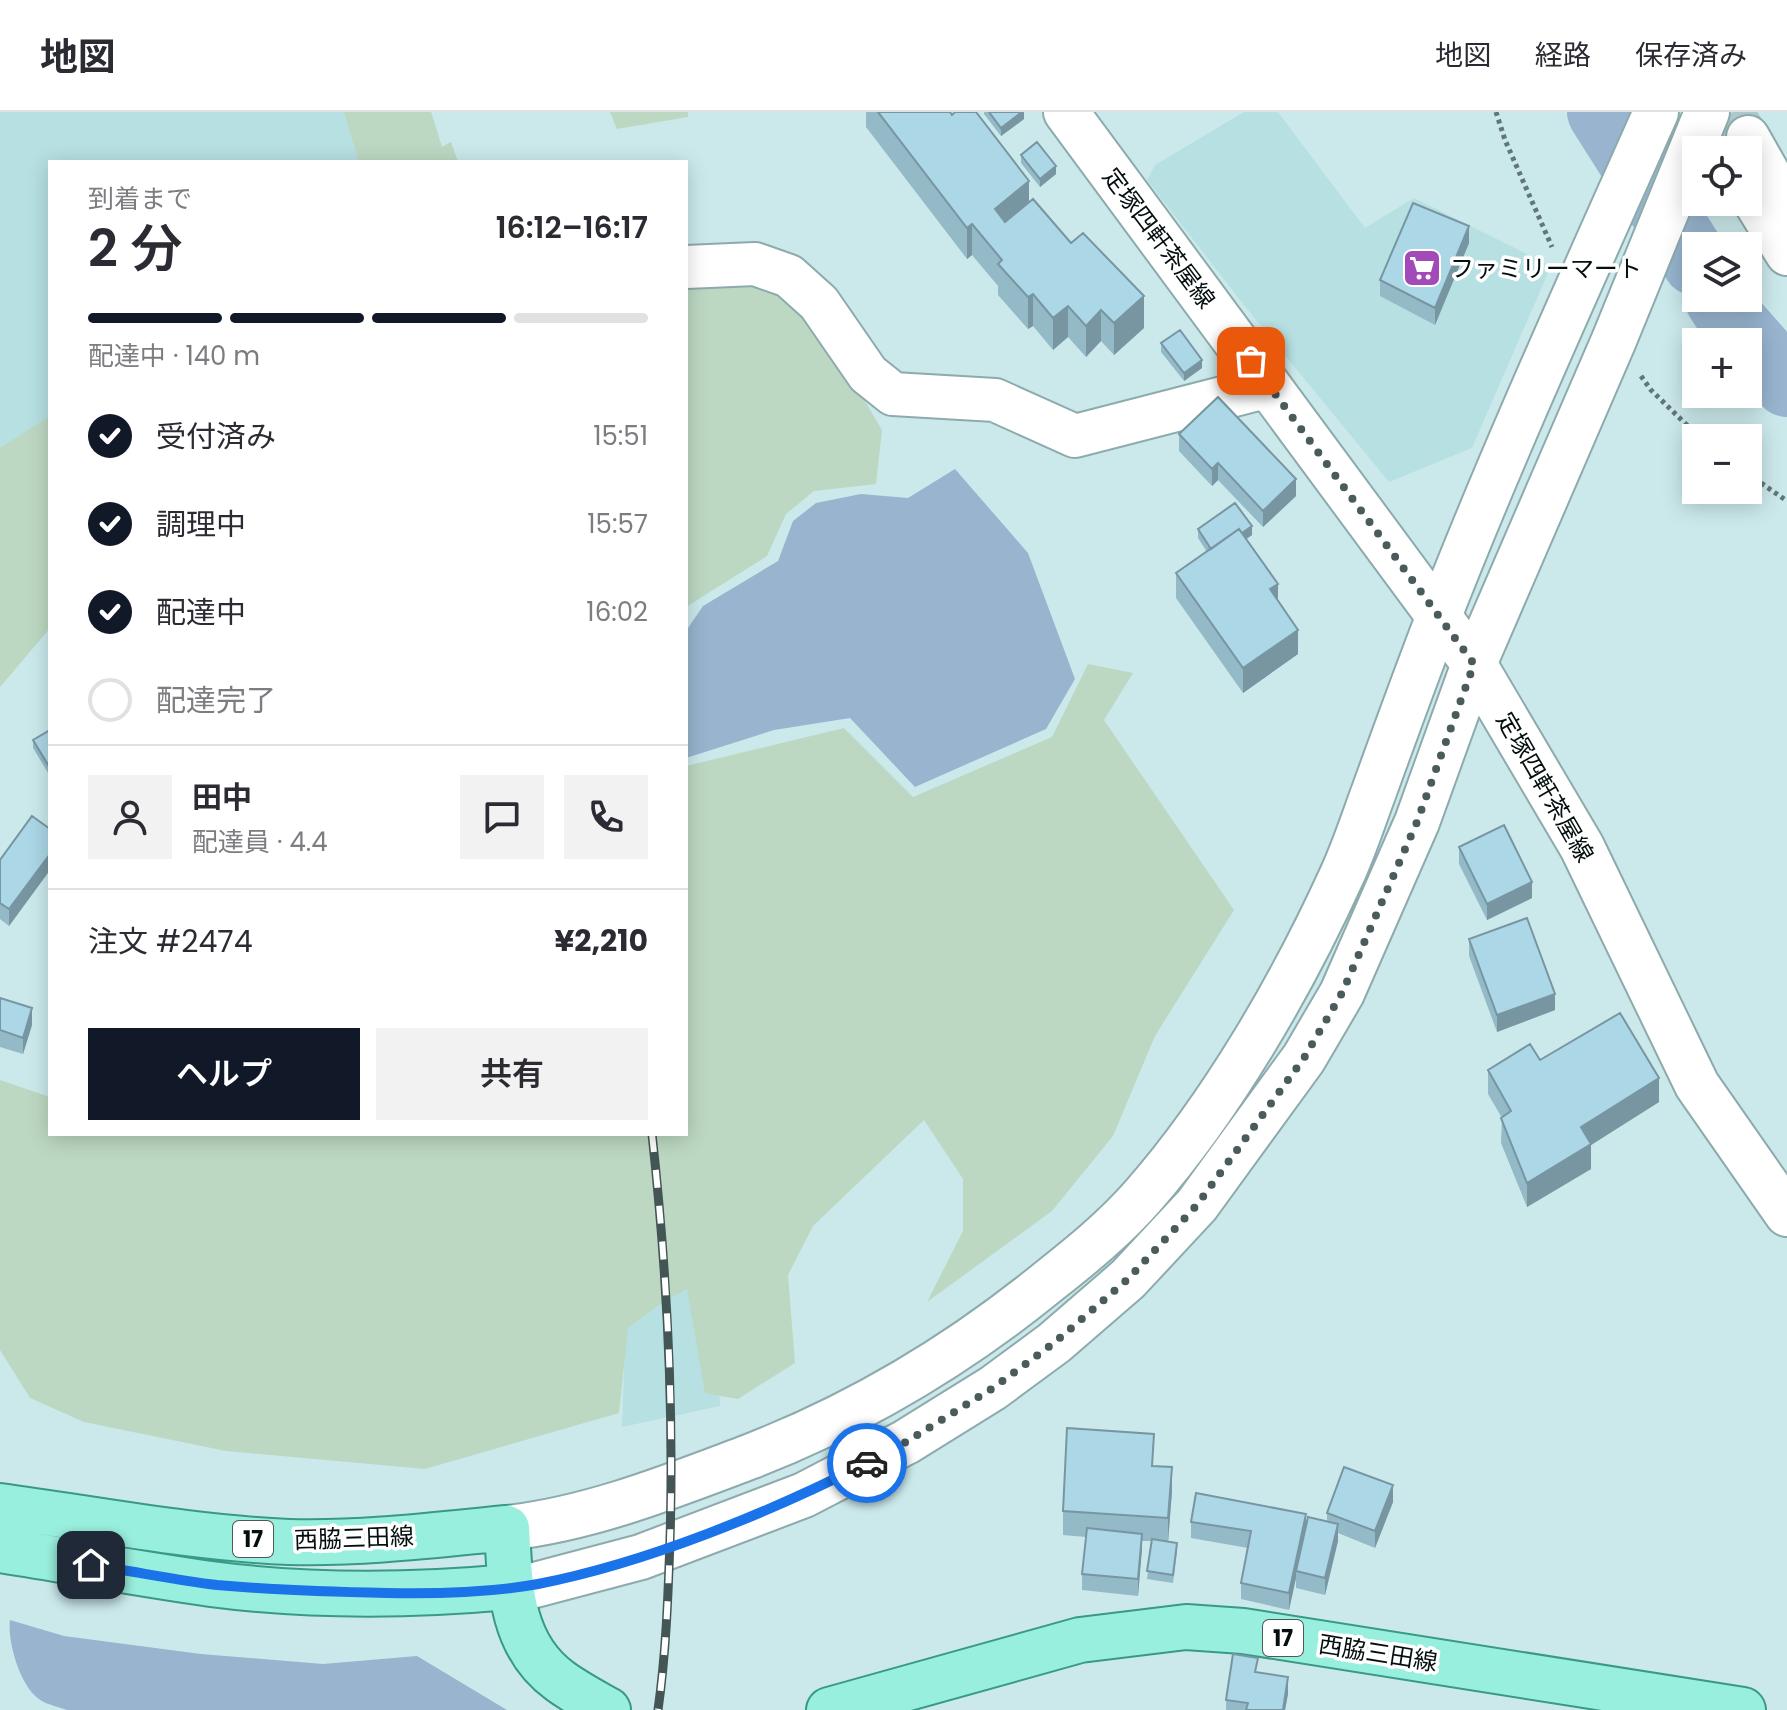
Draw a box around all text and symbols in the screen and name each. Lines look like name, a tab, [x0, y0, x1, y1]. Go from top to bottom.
text: 地図	[40, 30, 116, 83]
text: 地図	[1435, 36, 1491, 75]
text: 経路	[1535, 36, 1591, 75]
text: 保存済み	[1635, 36, 1747, 75]
map controls	[1682, 136, 1762, 504]
button: locate	[1682, 136, 1762, 216]
street label: 定塚四軒茶屋線	[1095, 161, 1223, 315]
text: 到着まで	[88, 181, 192, 217]
text: 16:12–16:17	[496, 206, 648, 249]
text: 2 分	[88, 212, 182, 285]
button: layers	[1682, 232, 1762, 312]
supermarket icon: ファミリーマート	[1401, 247, 1443, 289]
place label: ファミリーマート	[1450, 252, 1642, 285]
pin	[1217, 327, 1285, 395]
button: +	[1682, 328, 1762, 408]
text: 配達中 · 140 m	[88, 338, 260, 374]
icon: bag	[1229, 339, 1273, 383]
icon: check	[88, 414, 132, 458]
text: 受付済み	[156, 415, 276, 458]
text: 15:51	[593, 418, 648, 454]
button: −	[1682, 424, 1762, 504]
icon: check	[88, 502, 132, 546]
text: 調理中	[156, 503, 246, 546]
text: 15:57	[587, 506, 648, 542]
icon: check	[88, 590, 132, 634]
text: 配達中	[156, 591, 246, 634]
text: 16:02	[586, 594, 648, 630]
text: 配達完了	[156, 679, 276, 722]
street label: 定塚四軒茶屋線	[1489, 706, 1601, 868]
button: person	[88, 775, 172, 859]
button: chat	[460, 775, 544, 859]
button: phone	[564, 775, 648, 859]
text: 田中	[192, 776, 252, 819]
text: 配達員 · 4.4	[192, 824, 328, 860]
text: ¥2,210	[554, 919, 648, 962]
text: 注文 #2474	[88, 920, 253, 963]
button: ヘルプ	[88, 1028, 360, 1120]
button: 共有	[376, 1028, 648, 1120]
courier	[827, 1423, 907, 1503]
icon: car	[845, 1441, 889, 1485]
street label: 西脇三田線	[293, 1519, 415, 1557]
road number: 17	[233, 1521, 273, 1557]
pin	[57, 1531, 125, 1599]
icon: home	[69, 1543, 113, 1587]
road number: 17	[1263, 1620, 1303, 1656]
street label: 西脇三田線	[1316, 1627, 1440, 1679]

